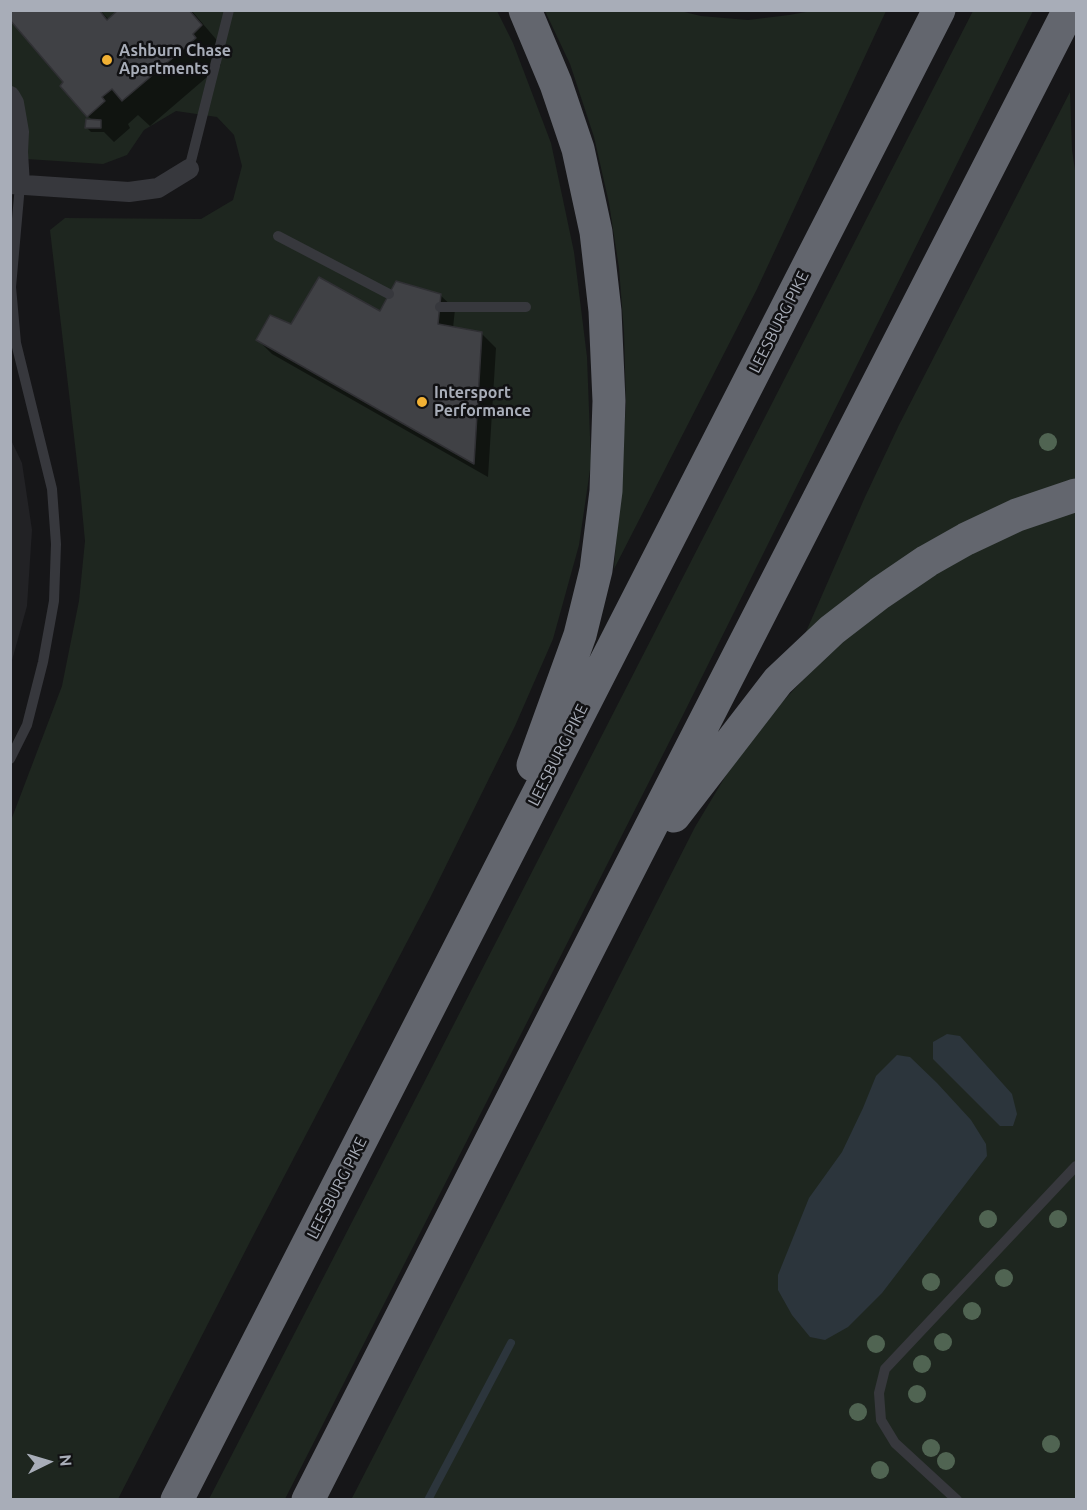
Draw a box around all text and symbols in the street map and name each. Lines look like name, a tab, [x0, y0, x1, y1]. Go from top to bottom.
place label: Ashburn Chase Apartments	[119, 41, 231, 79]
marker: Ashburn Chase Apartments	[100, 53, 114, 67]
street label: LEESBURG PIKE	[745, 268, 813, 376]
place label: Intersport Performance	[434, 383, 531, 421]
marker: Intersport Performance	[415, 395, 429, 409]
street label: LEESBURG PIKE	[524, 701, 592, 809]
street label: LEESBURG PIKE	[303, 1134, 371, 1242]
north arrow	[18, 1432, 78, 1492]
text: N	[56, 1454, 75, 1467]

